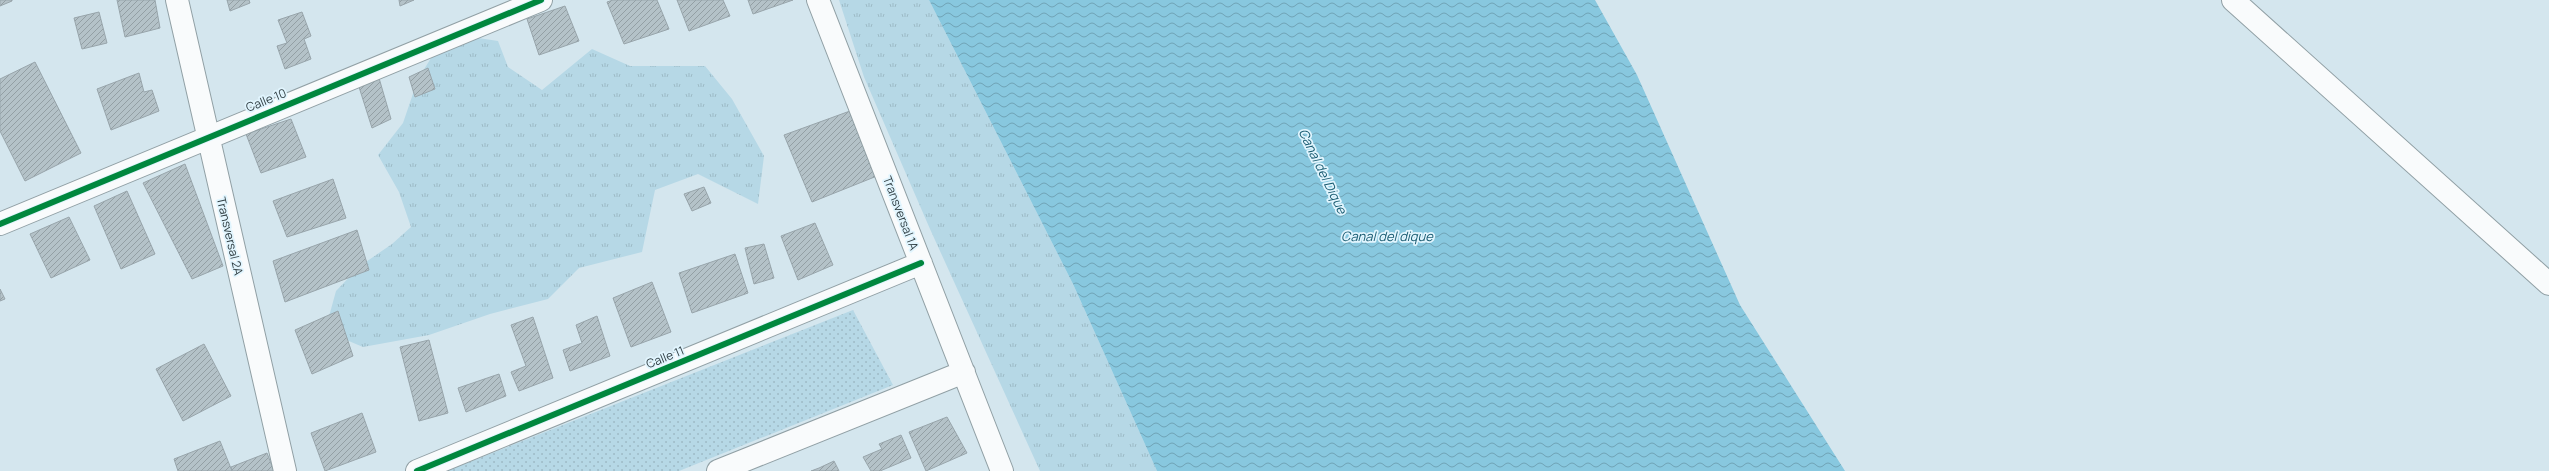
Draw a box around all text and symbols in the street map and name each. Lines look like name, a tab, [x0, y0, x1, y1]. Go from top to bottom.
street label: Calle 10	[243, 84, 289, 116]
water label: Canal del Dique	[1295, 125, 1352, 218]
street label: Transversal 1A	[879, 174, 923, 253]
street label: Transversal 2A	[213, 195, 247, 277]
water label: Canal del dique	[1341, 227, 1434, 245]
street label: Calle 11	[643, 342, 687, 372]

